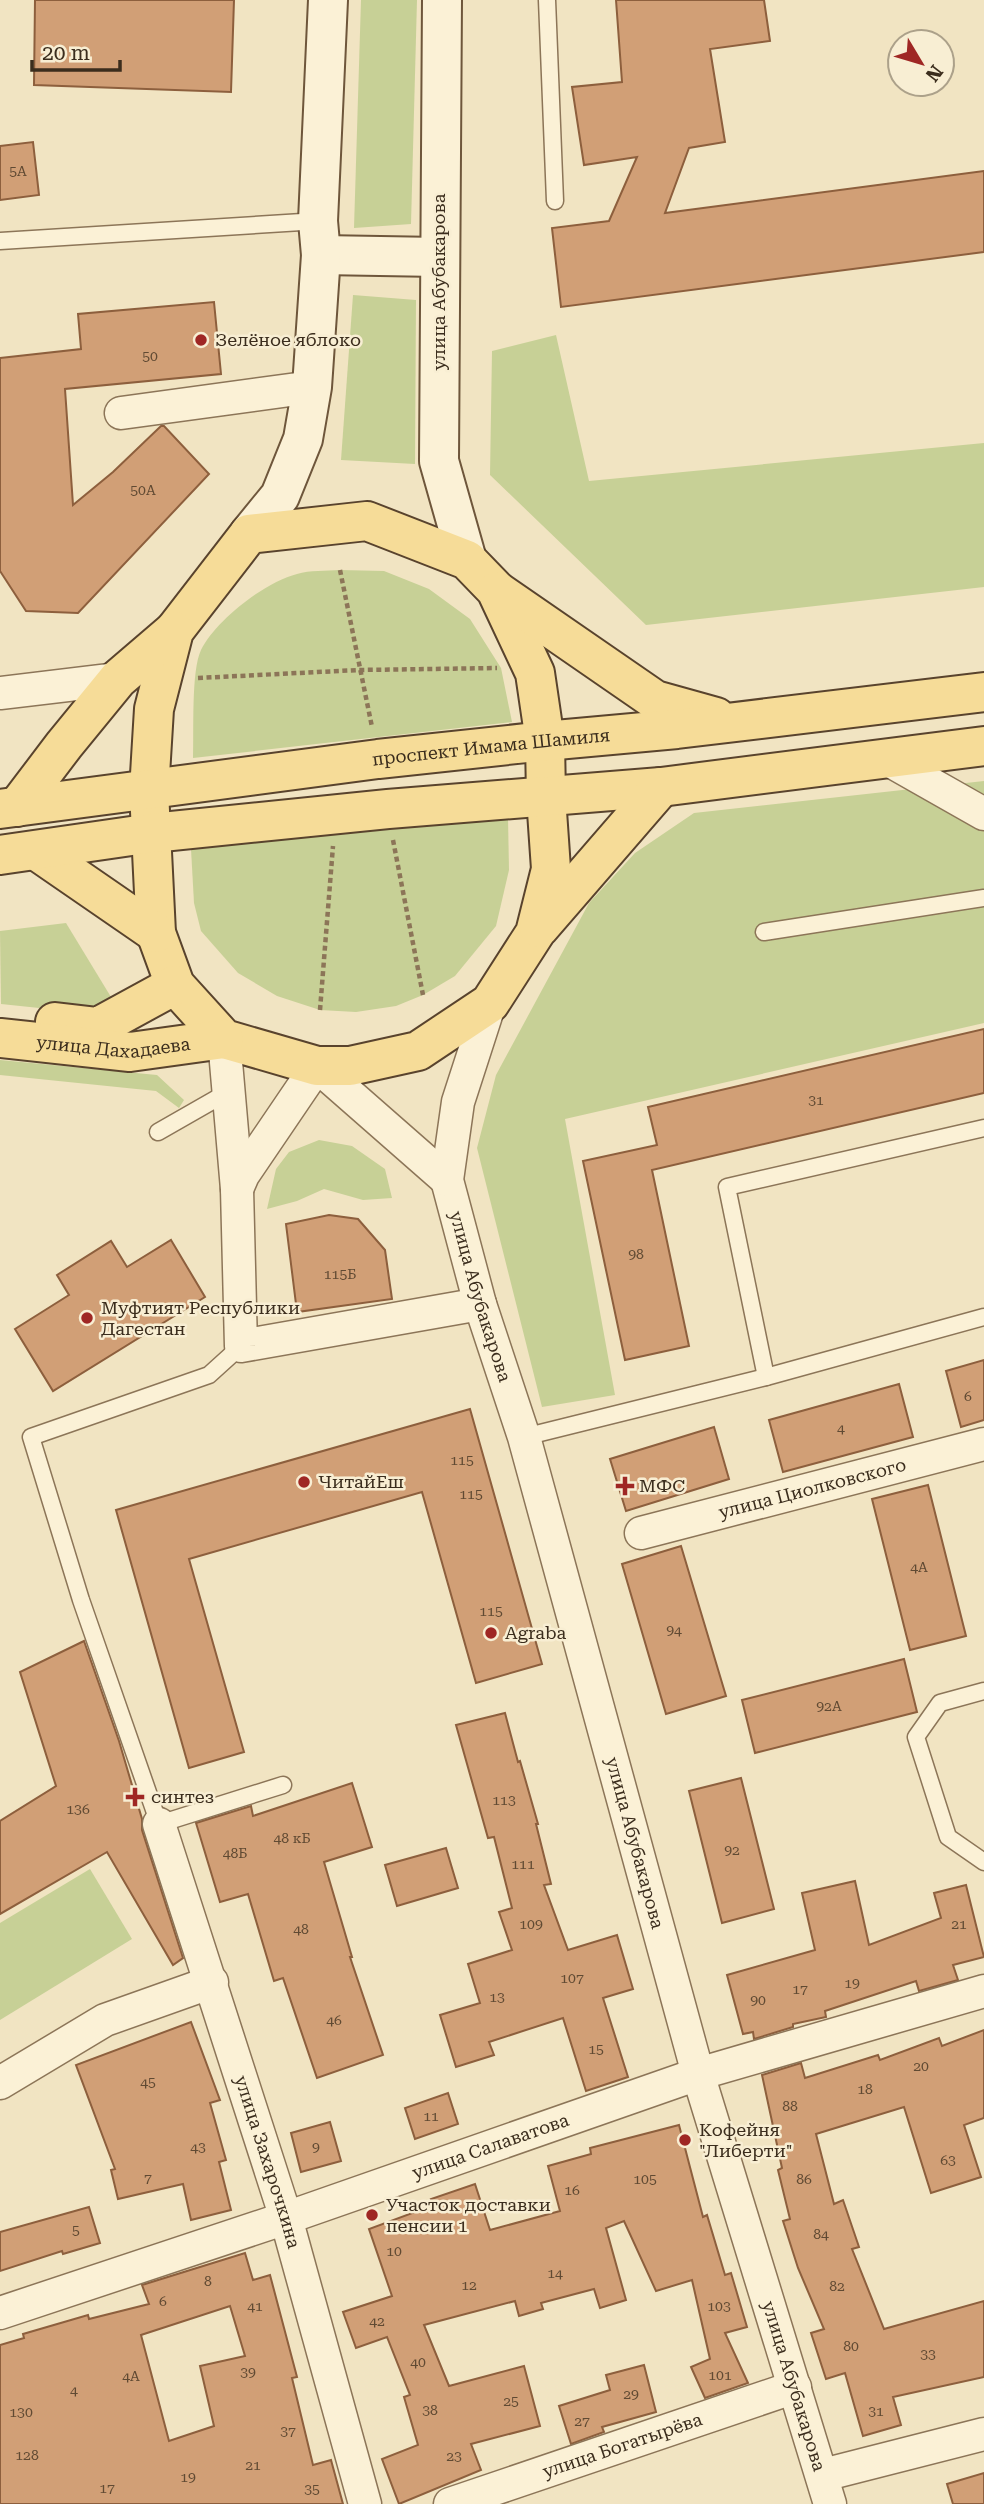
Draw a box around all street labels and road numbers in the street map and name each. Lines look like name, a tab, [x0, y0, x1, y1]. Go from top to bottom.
street label: улица Абубакарова	[428, 193, 449, 370]
street label: проспект Имама Шамиля	[371, 724, 611, 770]
street label: улица Дахадаева	[35, 1031, 192, 1062]
street label: улица Абубакарова	[446, 1209, 516, 1385]
street label: улица Циолковского	[716, 1454, 908, 1522]
street label: улица Абубакарова	[602, 1755, 669, 1931]
street label: улица Захарочкина	[231, 2073, 305, 2251]
street label: улица Салаватова	[409, 2109, 572, 2183]
street label: улица Абубакарова	[758, 2298, 830, 2474]
street label: улица Богатырёва	[540, 2408, 705, 2482]

